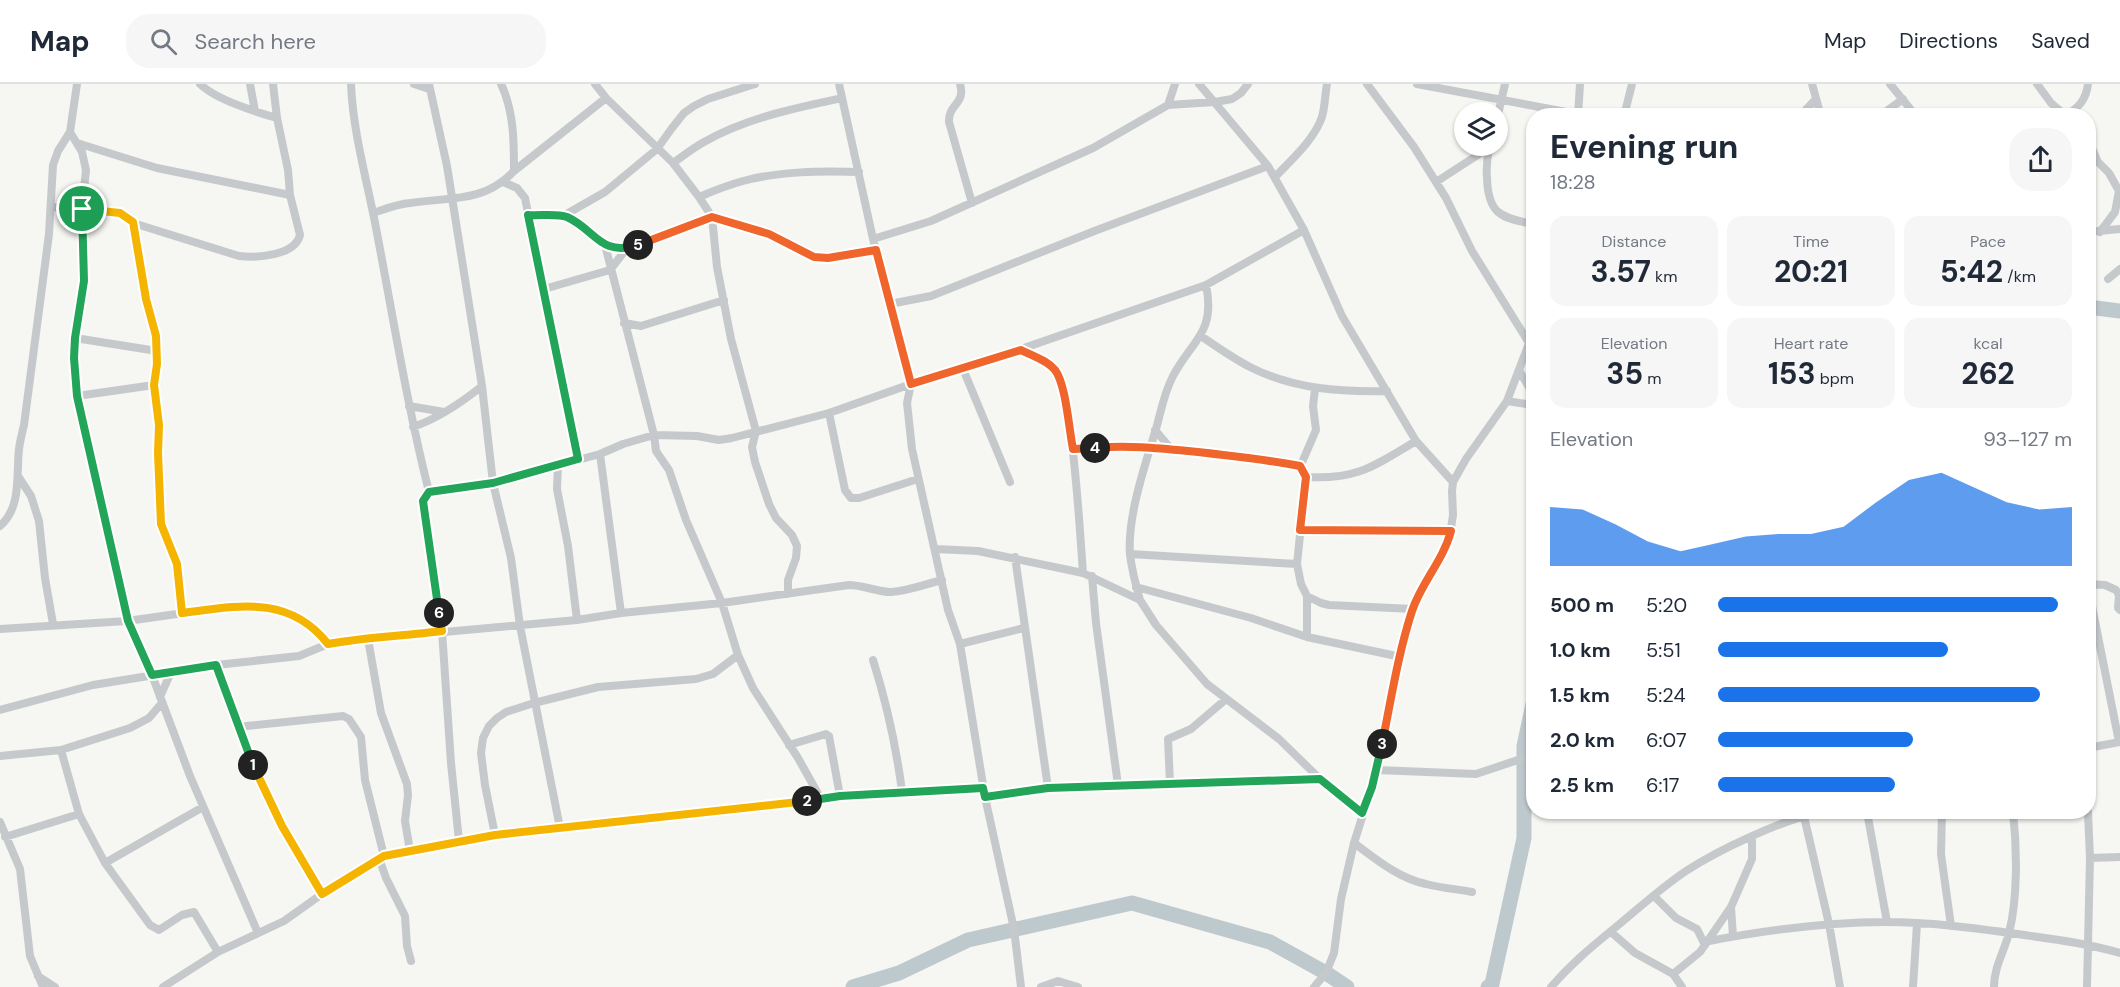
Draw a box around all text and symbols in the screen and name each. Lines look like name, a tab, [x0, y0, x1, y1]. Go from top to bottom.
search box	[126, 14, 546, 68]
text: Map	[30, 23, 90, 60]
icon: search	[147, 25, 180, 58]
text: Search here	[195, 27, 316, 56]
text: Map	[1824, 27, 1866, 55]
text: Directions	[1899, 27, 1998, 55]
text: Saved	[2031, 27, 2090, 55]
map controls	[1454, 102, 1508, 156]
button: layers	[1454, 102, 1508, 156]
text: Evening run	[1550, 125, 1738, 168]
button: share	[2009, 128, 2072, 191]
text: 18:28	[1550, 169, 1596, 195]
pin	[56, 183, 107, 234]
icon: arrive	[65, 192, 98, 225]
pin: 5	[623, 230, 653, 260]
text: Distance	[1602, 231, 1666, 252]
text: Time	[1793, 231, 1829, 252]
text: Pace	[1970, 231, 2006, 252]
text: 5	[633, 234, 643, 255]
text: 3.57	[1591, 252, 1651, 291]
text: 20:21	[1774, 252, 1848, 291]
text: 5:42	[1940, 252, 2003, 291]
text: km	[1651, 266, 1677, 287]
text: /km	[2003, 266, 2036, 287]
text: Elevation	[1601, 333, 1667, 354]
text: Heart rate	[1774, 333, 1848, 354]
text: kcal	[1974, 333, 2002, 354]
text: 35	[1606, 354, 1643, 393]
text: 153	[1768, 354, 1816, 393]
text: 262	[1961, 354, 2015, 393]
text: m	[1643, 368, 1662, 389]
text: bpm	[1816, 368, 1854, 389]
text: Elevation	[1550, 426, 1633, 452]
text: 93–127 m	[1983, 426, 2072, 452]
pin: 4	[1080, 433, 1110, 463]
text: 4	[1090, 437, 1100, 458]
text: 500 m	[1550, 592, 1614, 618]
text: 5:20	[1646, 592, 1687, 618]
pin: 6	[424, 598, 454, 628]
text: 6	[434, 602, 444, 623]
text: 1.0 km	[1550, 637, 1611, 663]
text: 5:51	[1646, 637, 1681, 663]
text: 1.5 km	[1550, 682, 1610, 708]
text: 5:24	[1646, 682, 1686, 708]
text: 2.0 km	[1550, 727, 1615, 753]
text: 6:07	[1646, 727, 1687, 753]
pin: 3	[1367, 729, 1397, 759]
text: 3	[1377, 733, 1387, 754]
pin: 1	[238, 750, 268, 780]
text: 1	[250, 754, 256, 775]
text: 2.5 km	[1550, 772, 1614, 798]
text: 6:17	[1646, 772, 1680, 798]
pin: 2	[792, 786, 822, 816]
text: 2	[802, 790, 812, 811]

